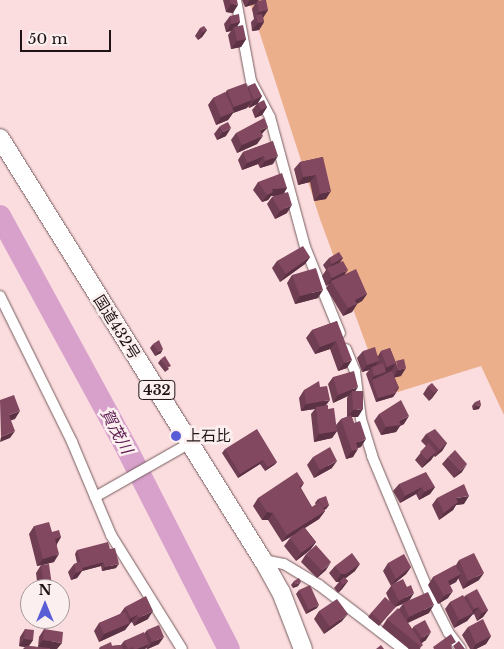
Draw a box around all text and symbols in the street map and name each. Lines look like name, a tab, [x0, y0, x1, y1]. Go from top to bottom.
scale bar	[22, 20, 114, 52]
text: 50 m	[28, 29, 68, 48]
street label: 国道432号	[90, 292, 144, 362]
road number: 432	[138, 378, 176, 402]
water label: 賀茂川	[97, 405, 137, 457]
place label: 上石比	[186, 427, 231, 445]
marker: 上石比	[170, 430, 182, 442]
north arrow	[20, 579, 70, 629]
text: N	[38, 581, 52, 599]

